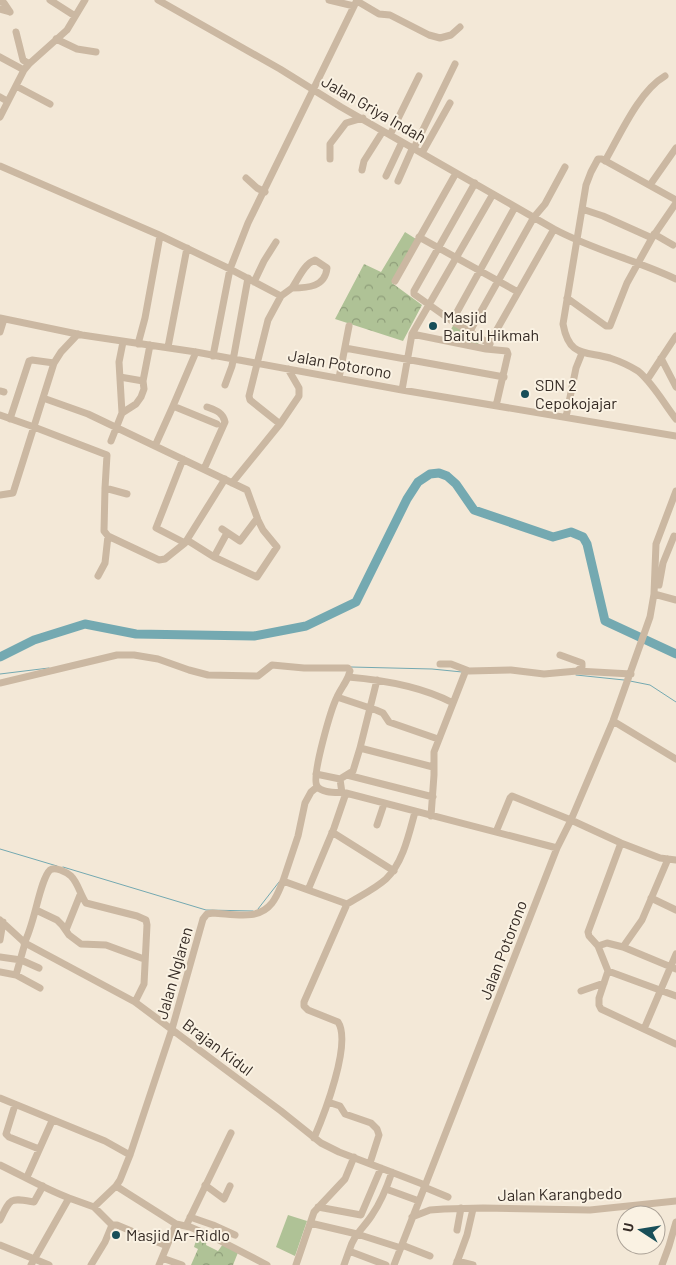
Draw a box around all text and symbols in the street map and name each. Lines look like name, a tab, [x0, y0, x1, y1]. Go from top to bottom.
street label: Jalan Griya Indah	[319, 71, 430, 146]
place label: Masjid Baitul Hikmah	[443, 307, 539, 344]
marker: Masjid Baitul Hikmah	[427, 320, 439, 332]
street label: Jalan Potorono	[287, 345, 393, 382]
place label: SDN 2 Cepokojajar	[535, 375, 617, 412]
marker: SDN 2 Cepokojajar	[519, 388, 531, 400]
street label: Jalan Potorono	[475, 897, 530, 1002]
street label: Jalan Nglaren	[151, 924, 196, 1021]
street label: Brajan Kidul	[180, 1014, 257, 1079]
street label: Jalan Karangbedo	[497, 1183, 623, 1204]
north arrow	[616, 1205, 666, 1255]
text: U	[619, 1221, 637, 1233]
place label: Masjid Ar-Ridlo	[126, 1225, 230, 1244]
marker: Masjid Ar-Ridlo	[110, 1229, 122, 1241]

